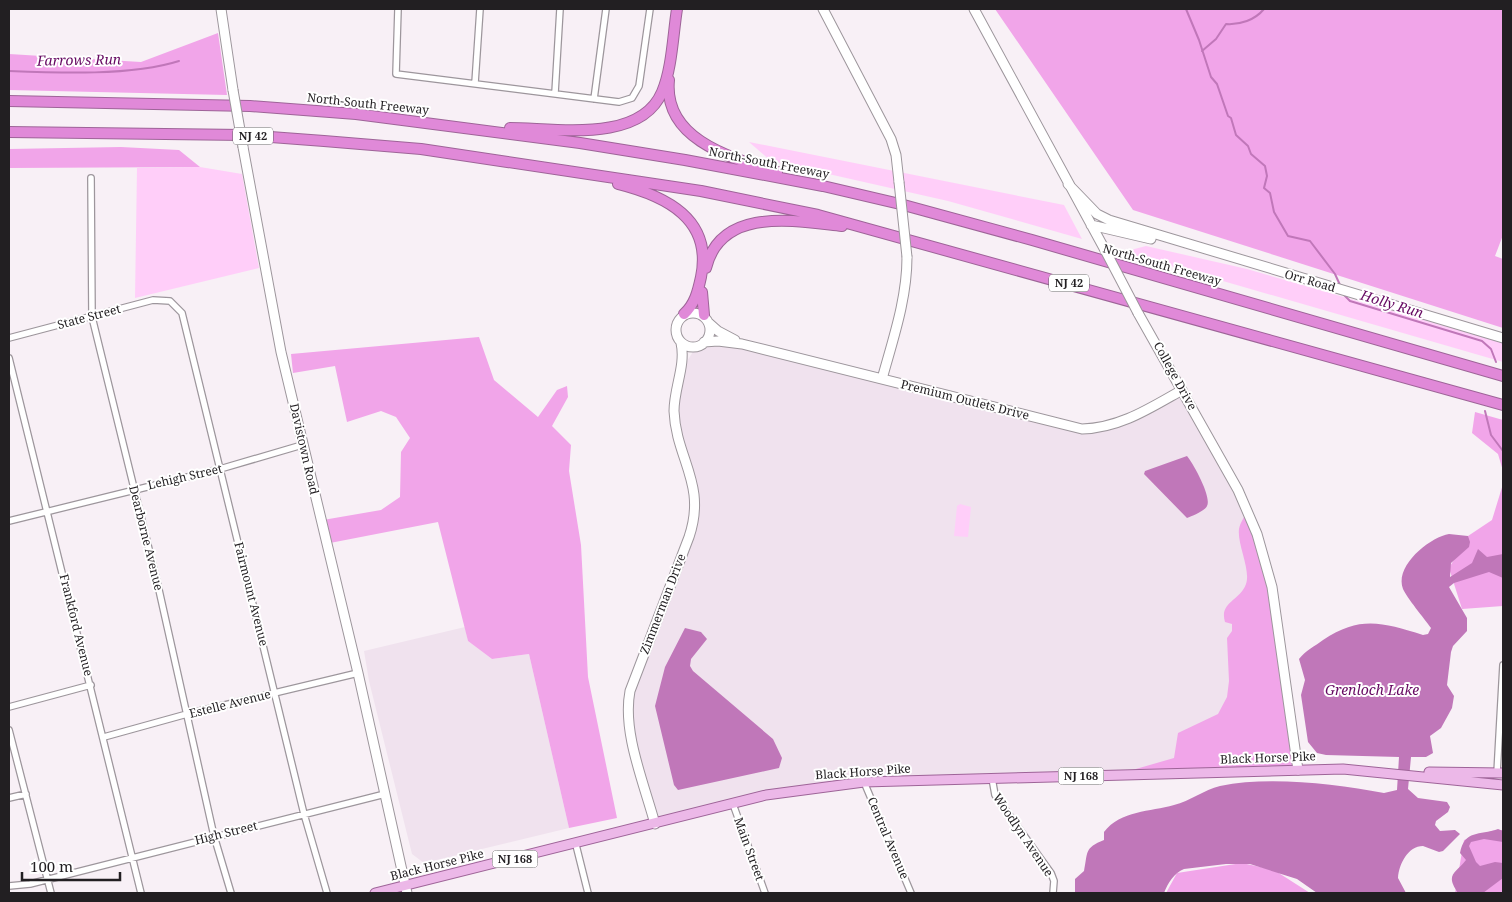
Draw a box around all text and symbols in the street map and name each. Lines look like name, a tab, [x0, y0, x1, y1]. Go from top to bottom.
water label: Farrows Run	[36, 49, 122, 70]
street label: North-South Freeway	[306, 89, 430, 118]
road number: NJ 42	[233, 128, 273, 144]
street label: North-South Freeway	[707, 142, 831, 183]
street label: North-South Freeway	[1101, 239, 1224, 290]
street label: Orr Road	[1283, 265, 1338, 296]
road number: NJ 42	[1049, 274, 1089, 292]
water label: Holly Run	[1357, 285, 1426, 322]
street label: State Street	[55, 300, 122, 333]
street label: College Drive	[1150, 339, 1201, 413]
street label: Premium Outlets Drive	[899, 375, 1031, 424]
street label: Davistown Road	[286, 402, 323, 497]
street label: Lehigh Street	[146, 460, 224, 493]
street label: Dearborne Avenue	[125, 484, 168, 592]
street label: Fairmount Avenue	[230, 540, 273, 648]
street label: Zimmerman Drive	[636, 551, 690, 656]
street label: Frankford Avenue	[56, 572, 97, 678]
water label: Grenloch Lake	[1325, 680, 1419, 699]
street label: Estelle Avenue	[187, 685, 272, 722]
street label: Black Horse Pike	[1220, 747, 1316, 768]
street label: Black Horse Pike	[815, 760, 911, 783]
road number: NJ 168	[1058, 768, 1104, 784]
street label: Woodlyn Avenue	[989, 790, 1058, 880]
street label: Central Avenue	[864, 794, 913, 881]
street label: Main Street	[730, 815, 769, 883]
street label: High Street	[193, 817, 259, 849]
street label: Black Horse Pike	[388, 845, 485, 884]
scale bar	[22, 850, 120, 882]
road number: NJ 168	[492, 851, 538, 868]
text: 100 m	[30, 856, 73, 876]

